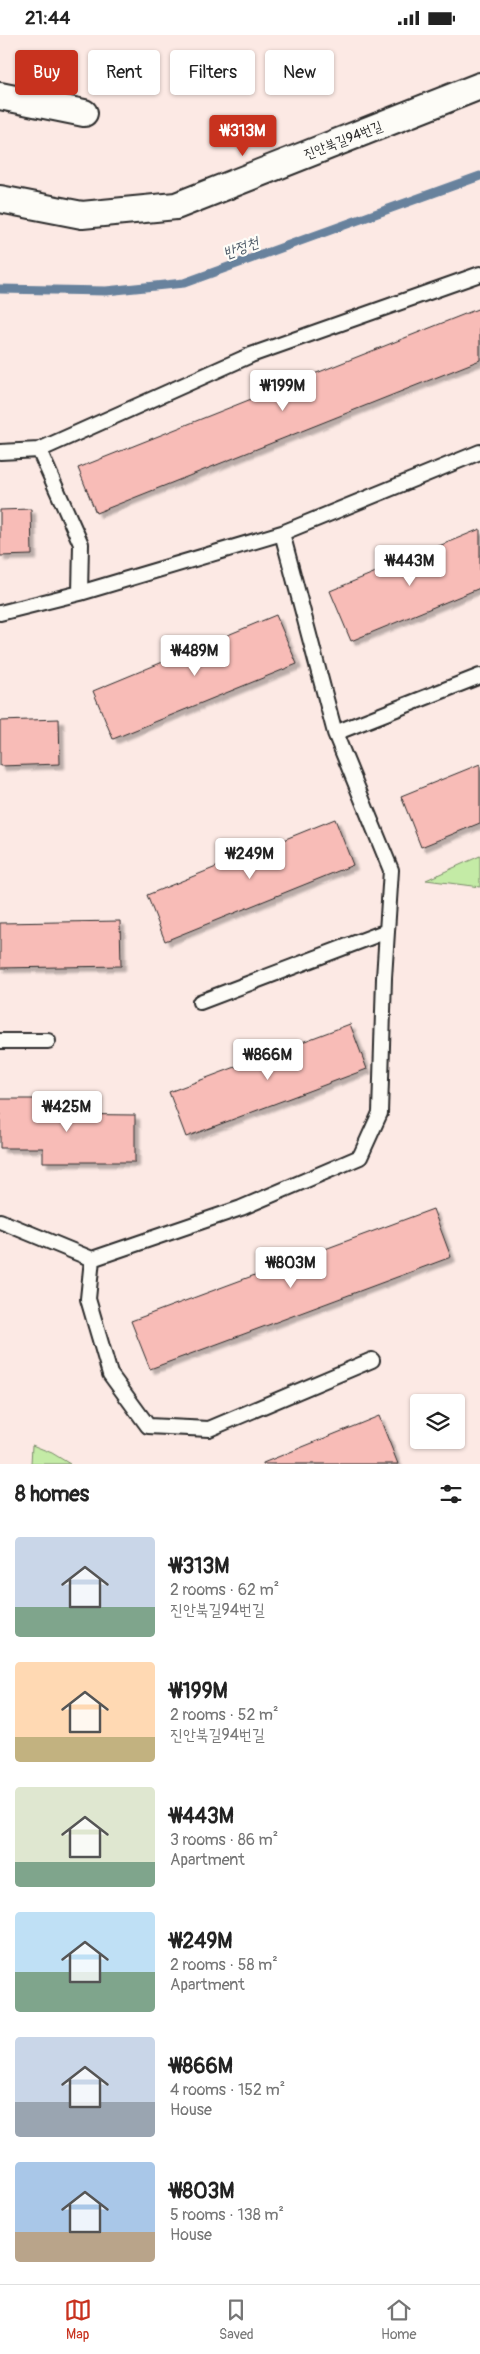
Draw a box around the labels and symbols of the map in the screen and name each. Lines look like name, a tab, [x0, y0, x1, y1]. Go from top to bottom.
pin: ₩313M	[208, 115, 278, 157]
street label: 진안북길94번길	[301, 117, 385, 163]
water label: 반정천	[221, 232, 263, 263]
pin: ₩199M	[248, 369, 318, 412]
pin: ₩443M	[375, 545, 445, 587]
pin: ₩489M	[160, 635, 230, 677]
pin: ₩249M	[215, 837, 285, 880]
pin: ₩866M	[233, 1039, 303, 1081]
pin: ₩425M	[32, 1091, 102, 1133]
pin: ₩803M	[256, 1247, 326, 1289]

